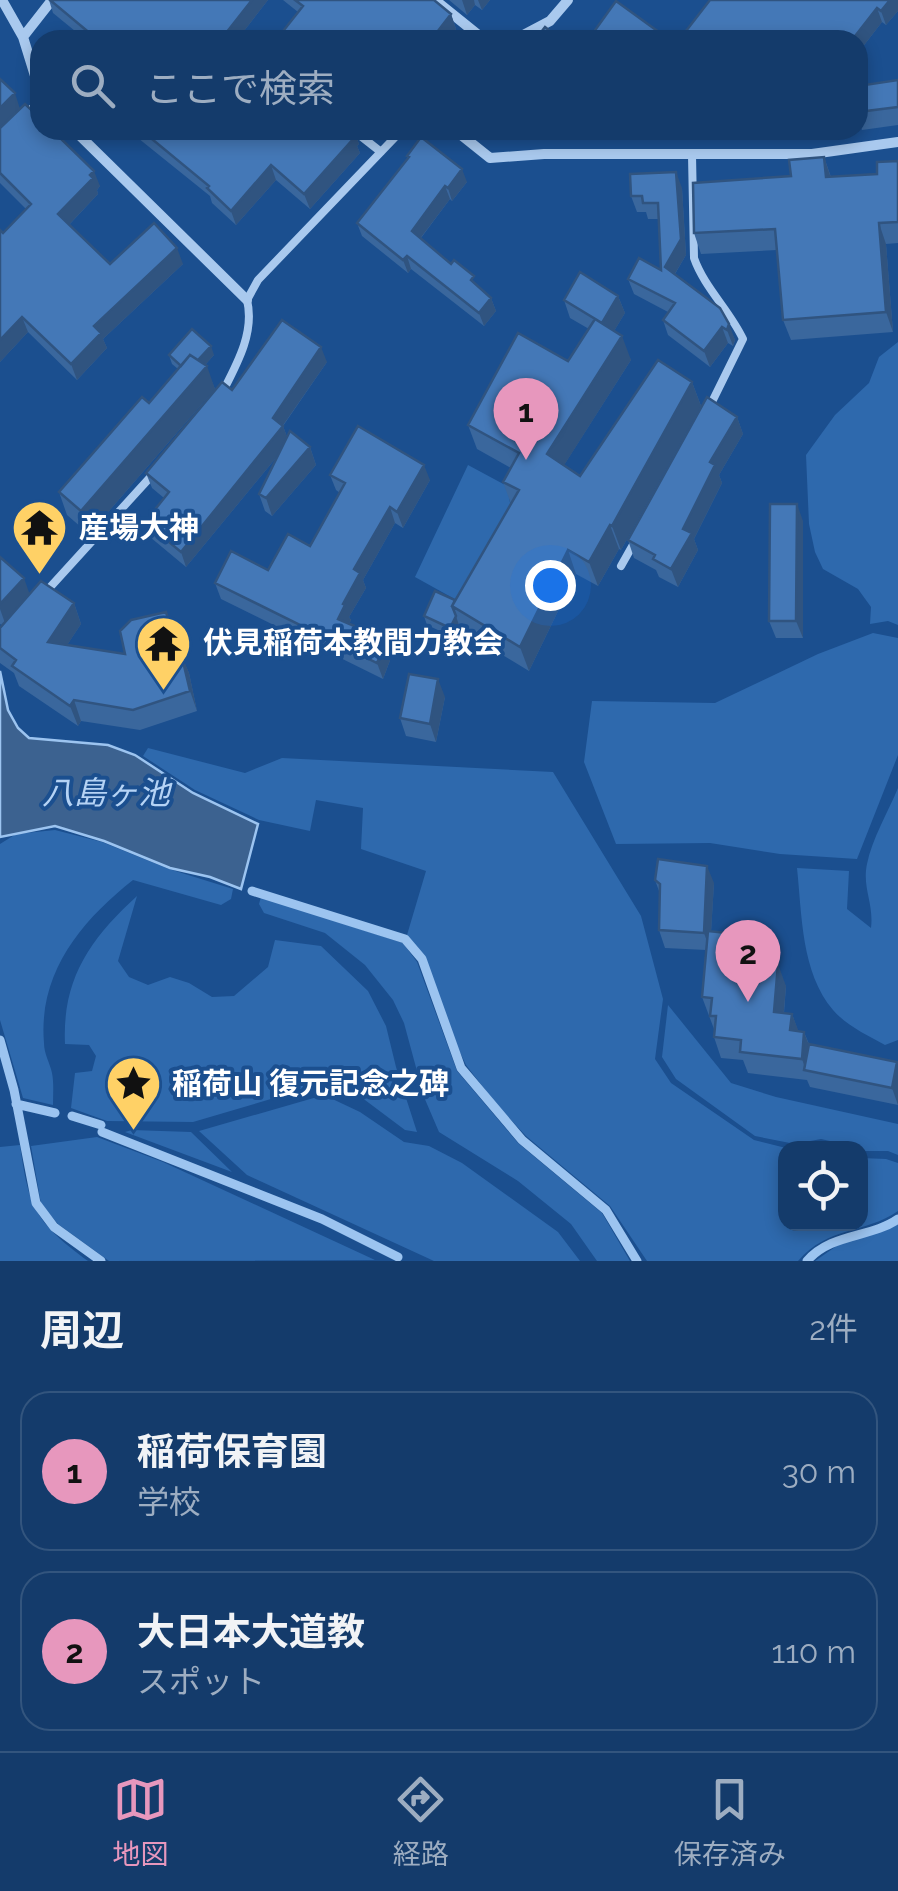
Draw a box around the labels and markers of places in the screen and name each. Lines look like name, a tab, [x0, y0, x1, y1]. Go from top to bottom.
pin: 1	[494, 378, 558, 460]
temple icon: 産場大神	[10, 498, 70, 577]
place label: 産場大神	[79, 510, 199, 545]
temple icon: 伏見稲荷本教間力教会	[134, 613, 194, 692]
place label: 伏見稲荷本教間力教会	[203, 625, 503, 660]
pin: 2	[716, 920, 780, 1002]
place icon: 稲荷山 復元記念之碑	[103, 1054, 163, 1133]
place label: 稲荷山 復元記念之碑	[172, 1066, 449, 1101]

